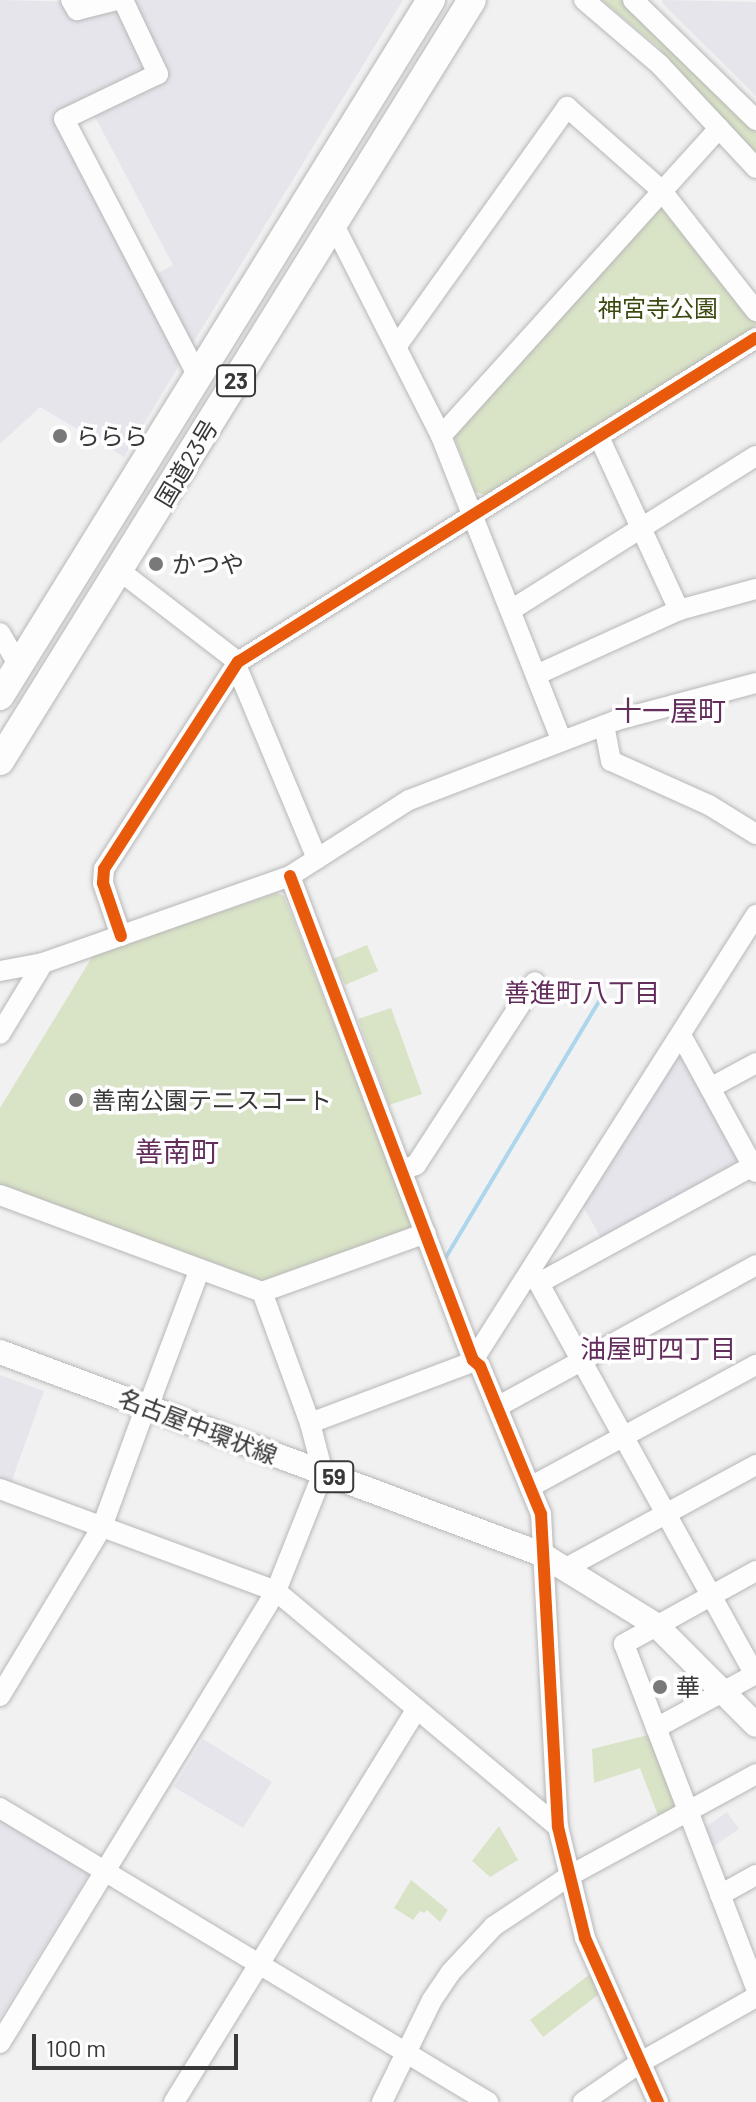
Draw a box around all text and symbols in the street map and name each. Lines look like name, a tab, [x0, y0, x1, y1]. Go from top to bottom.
park label: 神宮寺公園	[598, 294, 718, 322]
road number: 23	[216, 363, 256, 399]
street label: 国道23号	[149, 414, 223, 512]
place label: ららら	[76, 422, 148, 450]
marker: ららら	[51, 427, 69, 445]
place label: かつや	[172, 550, 244, 578]
marker: かつや	[147, 555, 165, 573]
district label: 十一屋町	[614, 693, 726, 727]
district label: 善進町八丁目	[504, 976, 660, 1008]
place label: 善南公園テニスコート	[92, 1086, 332, 1114]
marker: 善南公園テニスコート	[67, 1091, 85, 1109]
district label: 善南町	[135, 1134, 219, 1168]
district label: 油屋町四丁目	[580, 1332, 736, 1364]
street label: 名古屋中環状線	[114, 1382, 282, 1470]
road number: 59	[314, 1459, 354, 1495]
place label: 華	[676, 1673, 700, 1701]
marker: 華	[651, 1678, 669, 1696]
scale bar	[36, 2018, 242, 2068]
text: 100 m	[46, 2033, 106, 2062]

